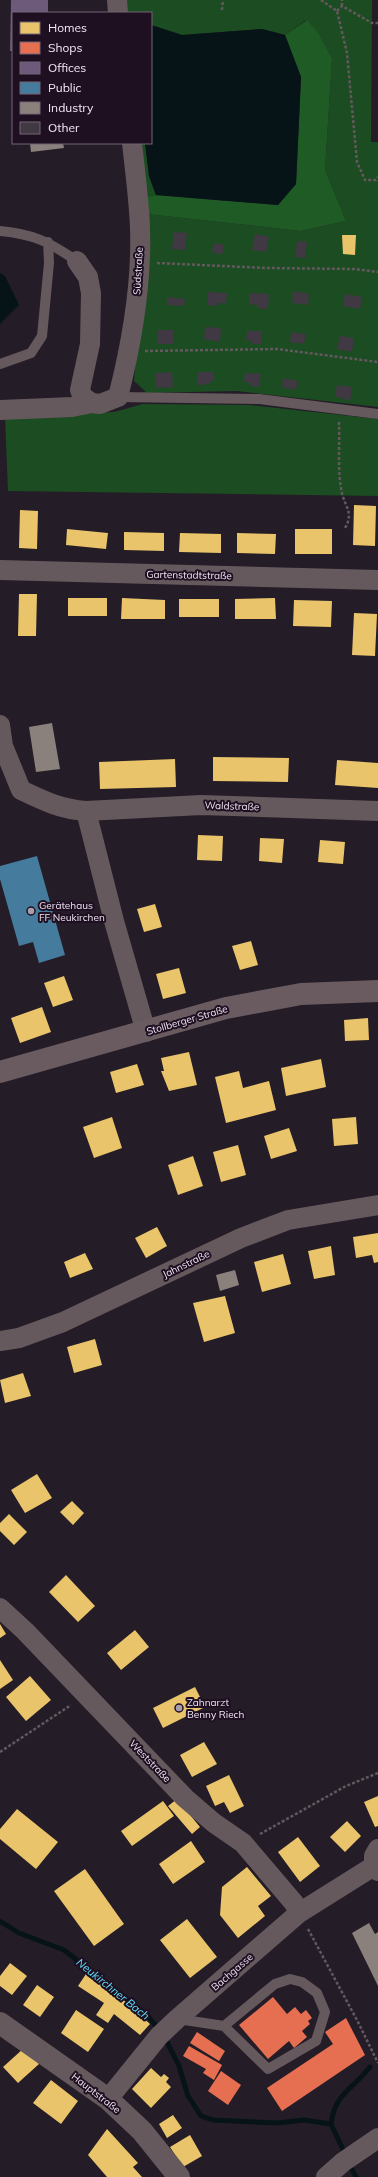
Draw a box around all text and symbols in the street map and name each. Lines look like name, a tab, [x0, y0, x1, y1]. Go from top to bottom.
legend	[12, 12, 152, 144]
text: Homes	[48, 20, 87, 35]
text: Shops	[48, 40, 83, 55]
text: Offices	[48, 60, 86, 75]
text: Public	[48, 80, 82, 95]
text: Industry	[48, 100, 94, 115]
text: Other	[48, 120, 80, 135]
street label: Südstraße	[130, 247, 146, 295]
street label: Gartenstadtstraße	[146, 568, 232, 582]
street label: Waldstraße	[204, 799, 260, 813]
place label: Gerätehaus FF Neukirchen	[39, 899, 105, 924]
marker: Gerätehaus FF Neukirchen	[26, 906, 36, 916]
street label: Stollberger Straße	[145, 1002, 229, 1038]
street label: Jahnstraße	[160, 1247, 212, 1281]
place label: Zahnarzt Benny Riech	[187, 1696, 245, 1721]
marker: Zahnarzt Benny Riech	[174, 1703, 184, 1713]
street label: Weststraße	[127, 1737, 173, 1785]
street label: Bachgasse	[208, 1950, 256, 1994]
water label: Neukirchner Bach	[74, 1955, 152, 2023]
street label: Hauptstraße	[69, 2070, 123, 2116]

